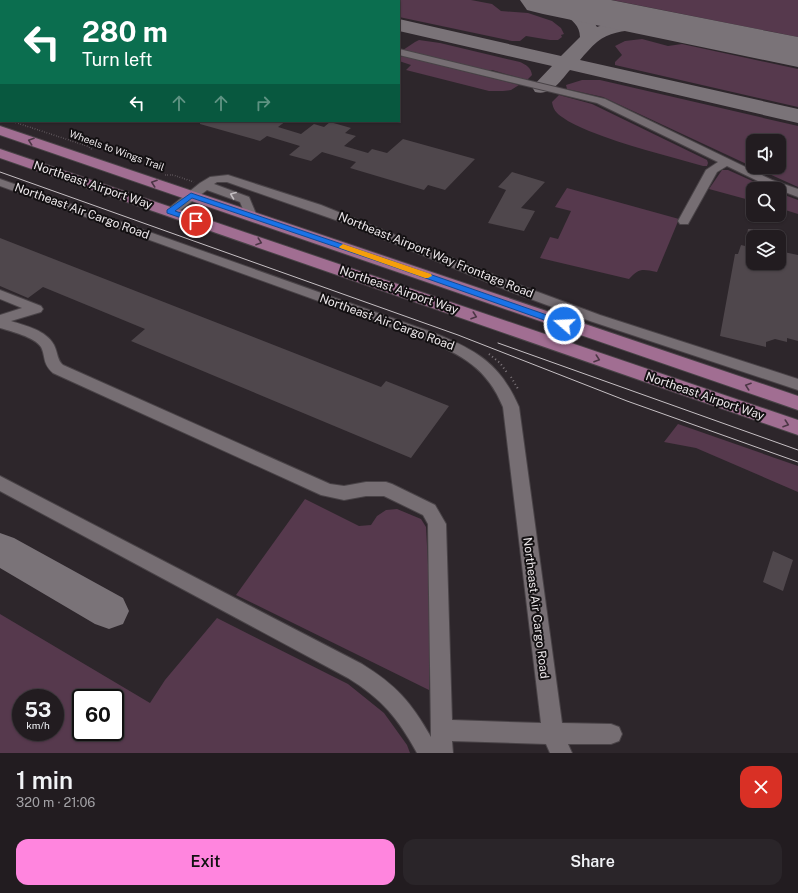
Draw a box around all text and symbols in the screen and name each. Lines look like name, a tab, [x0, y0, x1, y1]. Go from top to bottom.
text: 280 m	[82, 15, 168, 48]
icon: left	[16, 16, 68, 68]
text: Turn left	[82, 49, 152, 70]
icon: left	[126, 92, 148, 114]
icon: ahead	[168, 92, 190, 114]
icon: ahead	[210, 92, 232, 114]
icon: right	[252, 92, 274, 114]
street label: Wheels to Wings Trail	[68, 127, 166, 173]
map controls	[746, 134, 786, 270]
button: sound	[746, 134, 786, 174]
one-way arrow	[27, 137, 34, 146]
street label: Northeast Airport Way	[32, 158, 155, 212]
one-way arrow	[150, 179, 157, 188]
street label: Northeast Air Cargo Road	[13, 180, 151, 242]
button: search	[746, 182, 786, 222]
one-way arrow	[230, 191, 237, 199]
pin	[179, 204, 213, 238]
street label: Northeast Airport Way Frontage Road	[336, 209, 536, 301]
icon: arrive	[185, 210, 207, 232]
button: layers	[746, 230, 786, 270]
one-way arrow	[255, 237, 262, 246]
street label: Northeast Airport Way	[338, 263, 460, 317]
street label: Northeast Air Cargo Road	[318, 291, 456, 353]
position arrow	[543, 303, 585, 345]
one-way arrow	[471, 312, 478, 320]
one-way arrow	[594, 354, 601, 363]
street label: Northeast Airport Way	[644, 369, 767, 423]
one-way arrow	[744, 382, 751, 391]
one-way arrow	[783, 419, 790, 428]
street label: Northeast Air Cargo Road	[520, 536, 552, 680]
speed limit sign: 60	[72, 689, 124, 741]
text: 53	[25, 698, 51, 722]
text: km/h	[26, 719, 50, 731]
text: 1 min	[16, 766, 73, 794]
button: close	[740, 766, 782, 808]
text: 320 m · 21:06	[16, 795, 95, 810]
button: Exit	[16, 839, 395, 885]
button: Share	[403, 839, 782, 885]

